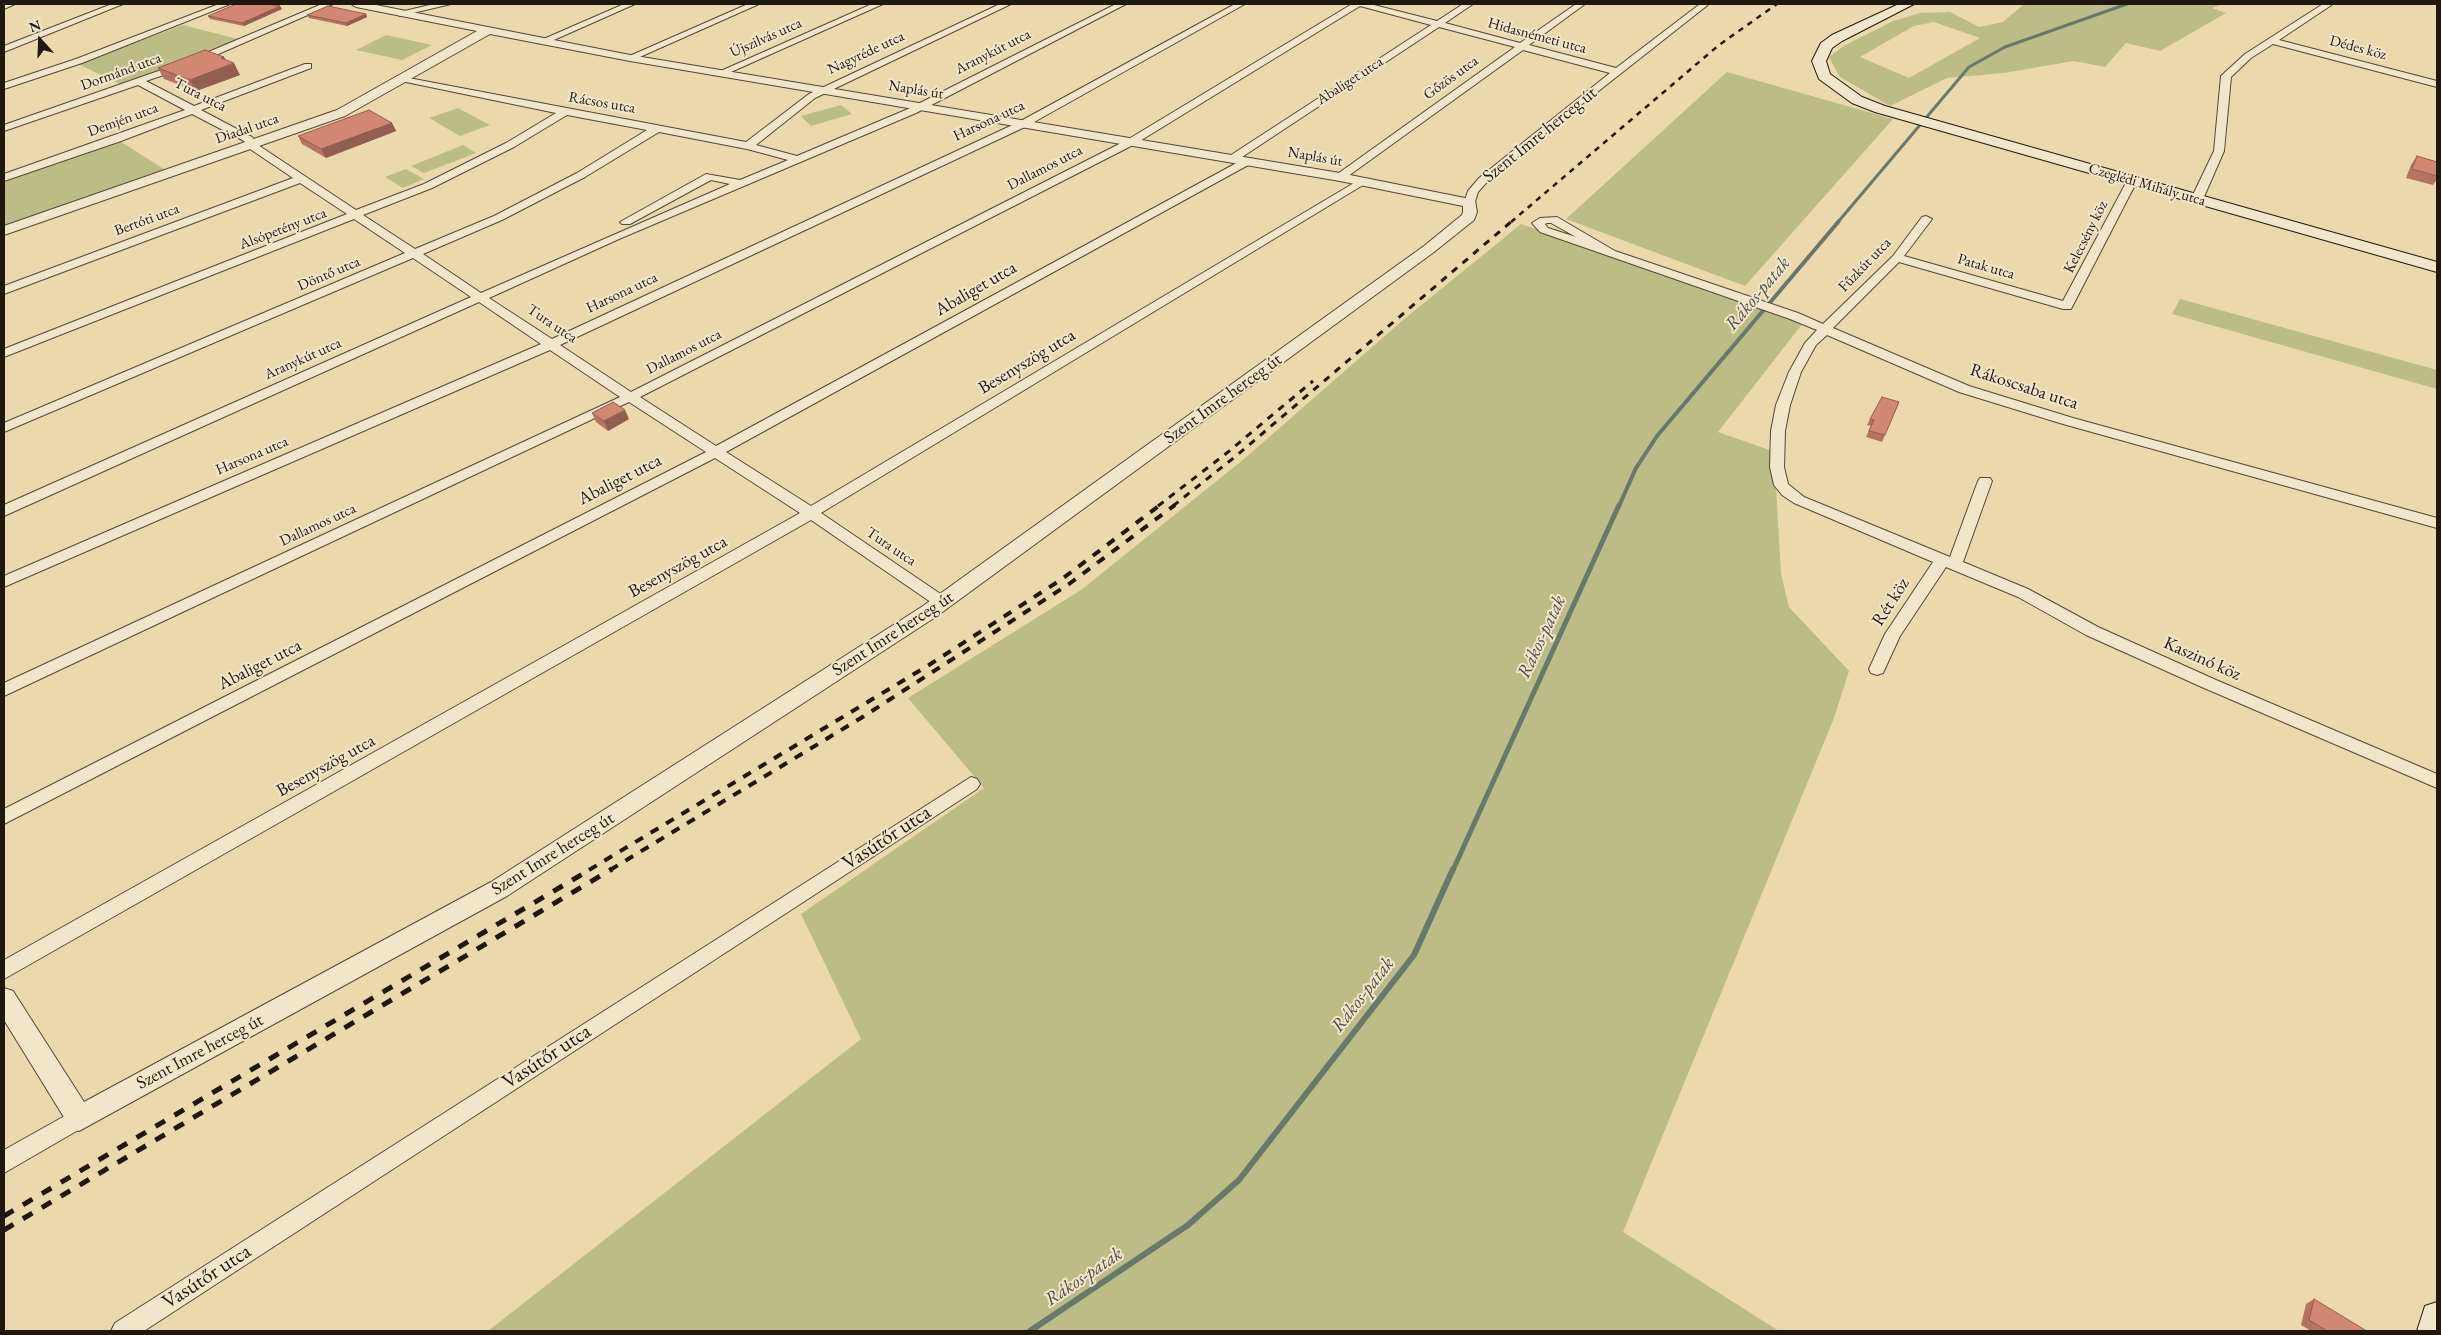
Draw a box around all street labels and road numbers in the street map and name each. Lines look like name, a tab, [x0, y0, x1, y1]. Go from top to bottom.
street label: Újszilvás utca	[727, 14, 805, 62]
street label: Hidasnémeti utca	[1486, 14, 1588, 58]
street label: Aranykút utca	[952, 25, 1034, 79]
street label: Nagyréde utca	[825, 27, 907, 79]
street label: Dédes köz	[2328, 32, 2388, 64]
street label: Dormánd utca	[78, 49, 164, 95]
street label: Gőzös utca	[1420, 52, 1482, 104]
street label: Abaliget utca	[1313, 53, 1387, 109]
street label: Tura utca	[171, 74, 229, 116]
street label: Naplás út	[887, 77, 945, 103]
street label: Szent Imre herceg út	[1479, 82, 1601, 188]
street label: Rácsos utca	[567, 88, 637, 118]
street label: Harsona utca	[950, 97, 1028, 145]
street label: Demjén utca	[85, 99, 161, 141]
street label: Diadal utca	[213, 110, 281, 148]
street label: Dallamos utca	[1004, 141, 1086, 195]
street label: Naplás út	[1286, 143, 1344, 171]
street label: Czeglédi Mihály utca	[2086, 160, 2208, 210]
street label: Kelecsény köz	[2060, 198, 2112, 276]
street label: Bertóti utca	[112, 200, 182, 240]
street label: Alsópetény utca	[237, 204, 329, 254]
street label: Fűzkút utca	[1835, 234, 1895, 296]
street label: Patak utca	[1955, 250, 2017, 284]
street label: Döntő utca	[295, 253, 363, 295]
street label: Abaliget utca	[931, 257, 1021, 321]
street label: Harsona utca	[583, 269, 661, 317]
street label: Tura utca	[524, 301, 580, 347]
street label: Dallamos utca	[643, 325, 725, 379]
street label: Besenyszög utca	[975, 325, 1079, 399]
street label: Aranykút utca	[262, 334, 344, 384]
street label: Szent Imre herceg út	[1160, 349, 1286, 449]
street label: Rákoscsaba utca	[1967, 359, 2081, 415]
street label: Harsona utca	[213, 433, 291, 479]
street label: Abaliget utca	[575, 450, 665, 510]
street label: Dallamos utca	[277, 500, 359, 550]
street label: Tura utca	[863, 524, 919, 570]
street label: Besenyszög utca	[625, 531, 731, 603]
street label: Rét köz	[1868, 574, 1914, 630]
street label: Szent Imre herceg út	[828, 587, 958, 681]
street label: Kaszinó köz	[2160, 632, 2244, 686]
street label: Abaliget utca	[215, 635, 305, 695]
street label: Besenyszög utca	[273, 730, 379, 802]
street label: Vasútőr utca	[838, 800, 936, 876]
street label: Szent Imre herceg út	[488, 808, 618, 900]
street label: Szent Imre herceg út	[133, 1009, 267, 1095]
street label: Vasútőr utca	[498, 1019, 596, 1095]
street label: Vasútőr utca	[158, 1239, 256, 1315]

